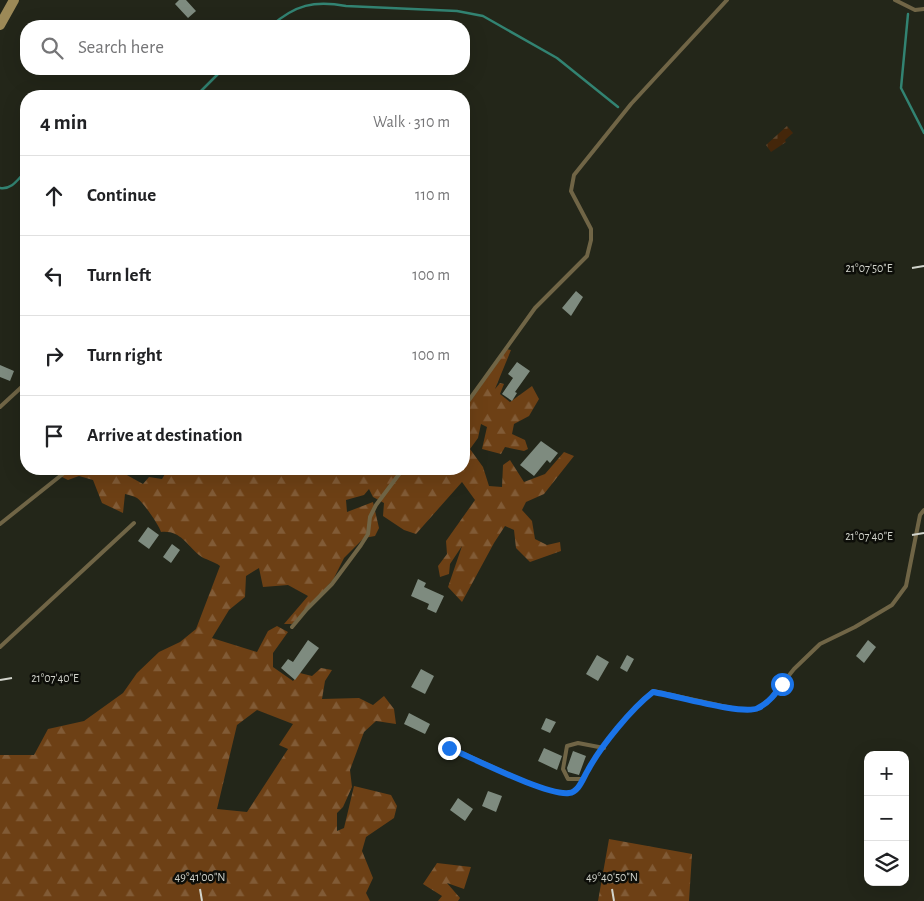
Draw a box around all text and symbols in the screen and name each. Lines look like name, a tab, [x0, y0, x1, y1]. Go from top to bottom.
search box	[20, 20, 470, 75]
icon: search	[38, 34, 66, 62]
text: Search here	[78, 38, 164, 57]
text: 4 min	[40, 112, 87, 133]
text: Walk · 310 m	[373, 114, 450, 130]
icon: ahead	[40, 182, 68, 210]
text: Continue	[87, 186, 156, 205]
text: 110 m	[415, 187, 450, 203]
icon: left	[40, 262, 68, 290]
text: 21°07'50"E	[846, 262, 893, 274]
text: Turn left	[87, 266, 151, 285]
text: 100 m	[412, 267, 450, 283]
icon: right	[40, 342, 68, 370]
text: Turn right	[87, 346, 162, 365]
text: 100 m	[412, 347, 450, 363]
icon: arrive	[40, 422, 68, 450]
text: Arrive at destination	[87, 426, 243, 445]
text: 21°07'40"E	[845, 530, 893, 542]
text: 21°07'40"E	[31, 672, 79, 684]
route start	[771, 673, 794, 696]
route end	[438, 737, 461, 760]
map controls	[864, 751, 909, 886]
button: +	[864, 751, 909, 796]
button: −	[864, 796, 909, 841]
button: layers	[864, 841, 909, 886]
text: 49°41'00"N	[174, 871, 226, 883]
text: 49°40'50"N	[586, 871, 638, 883]

